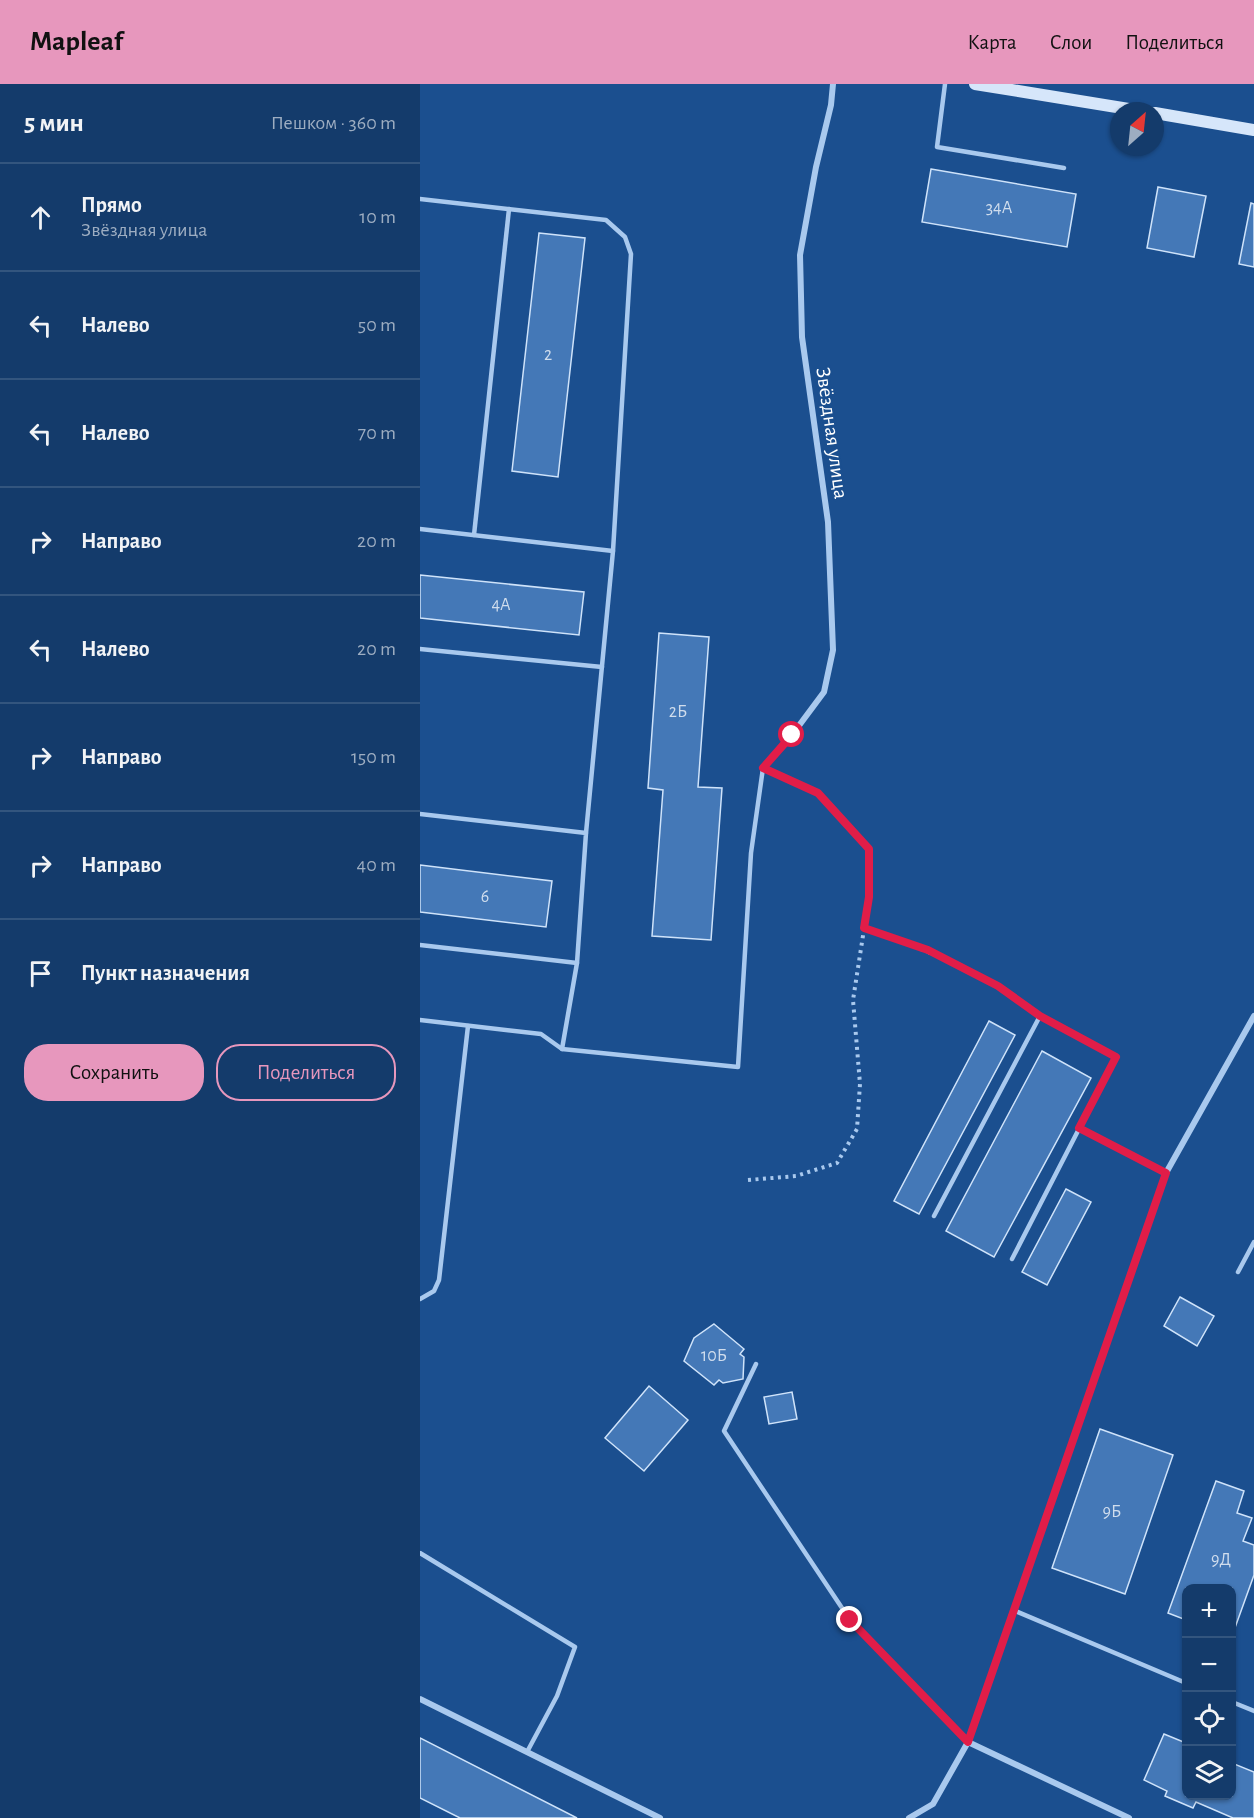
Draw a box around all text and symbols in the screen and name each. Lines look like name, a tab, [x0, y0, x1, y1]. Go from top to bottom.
text: Mapleaf	[30, 28, 123, 56]
text: Карта	[967, 32, 1017, 53]
text: Слои	[1050, 32, 1092, 53]
text: Поделиться	[1125, 32, 1224, 53]
north arrow	[1110, 102, 1164, 156]
text: 5 мин	[24, 110, 84, 136]
text: Пешком · 360 m	[271, 113, 396, 133]
text: Прямо	[81, 194, 142, 216]
house number: 34А	[986, 199, 1013, 217]
icon: ahead	[24, 201, 57, 234]
text: 10 m	[359, 207, 396, 227]
text: Звёздная улица	[81, 220, 207, 240]
icon: left	[24, 309, 57, 342]
text: Налево	[81, 314, 150, 336]
text: 50 m	[358, 315, 396, 335]
house number: 2	[544, 346, 552, 364]
street label: Звёздная улица	[812, 366, 852, 501]
icon: left	[24, 417, 57, 450]
text: Налево	[81, 422, 150, 444]
text: 70 m	[358, 423, 396, 443]
icon: right	[24, 525, 57, 558]
text: Направо	[81, 530, 162, 552]
text: 20 m	[357, 531, 396, 551]
house number: 4А	[491, 596, 511, 614]
icon: left	[24, 633, 57, 666]
text: Налево	[81, 638, 150, 660]
text: 20 m	[357, 639, 396, 659]
house number: 2Б	[669, 703, 687, 721]
route start	[778, 721, 804, 747]
icon: right	[24, 741, 57, 774]
text: Направо	[81, 746, 162, 768]
text: 150 m	[351, 747, 396, 767]
icon: right	[24, 849, 57, 882]
text: Направо	[81, 854, 162, 876]
text: 40 m	[357, 855, 396, 875]
house number: 6	[481, 888, 489, 906]
icon: arrive	[24, 957, 57, 990]
text: Пункт назначения	[81, 962, 250, 984]
button: Сохранить	[24, 1044, 204, 1101]
button: Поделиться	[216, 1044, 396, 1101]
house number: 10Б	[701, 1347, 727, 1365]
house number: 9Б	[1103, 1503, 1121, 1521]
house number: 9Д	[1211, 1551, 1231, 1569]
map controls	[1182, 1584, 1236, 1800]
button: +	[1182, 1584, 1236, 1638]
route end	[836, 1606, 862, 1632]
button: −	[1182, 1638, 1236, 1692]
button: locate	[1182, 1692, 1236, 1746]
button: layers	[1182, 1746, 1236, 1800]

